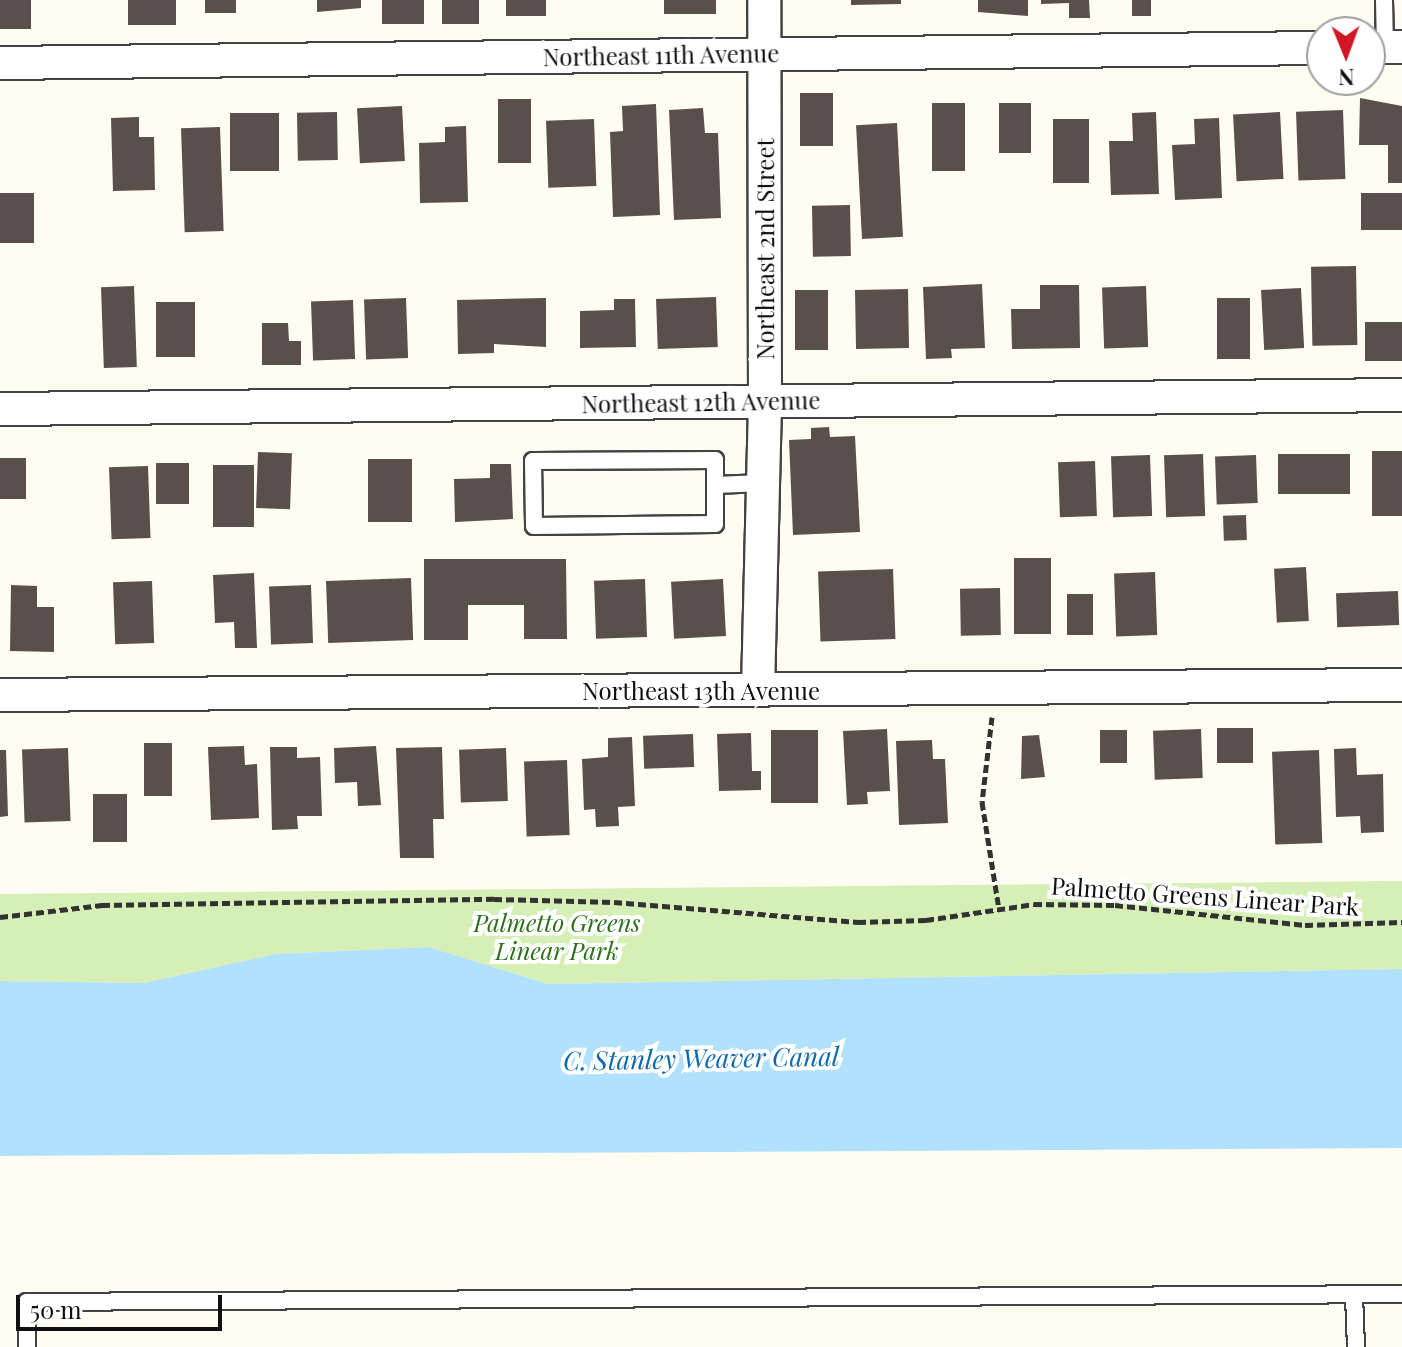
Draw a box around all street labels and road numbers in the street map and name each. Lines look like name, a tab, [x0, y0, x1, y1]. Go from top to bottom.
street label: Northeast 11th Avenue	[542, 39, 780, 71]
street label: Northeast 2nd Street	[751, 138, 779, 360]
street label: Northeast 12th Avenue	[581, 386, 821, 418]
street label: Northeast 13th Avenue	[581, 677, 821, 705]
street label: Palmetto Greens Linear Park	[1050, 871, 1360, 921]

